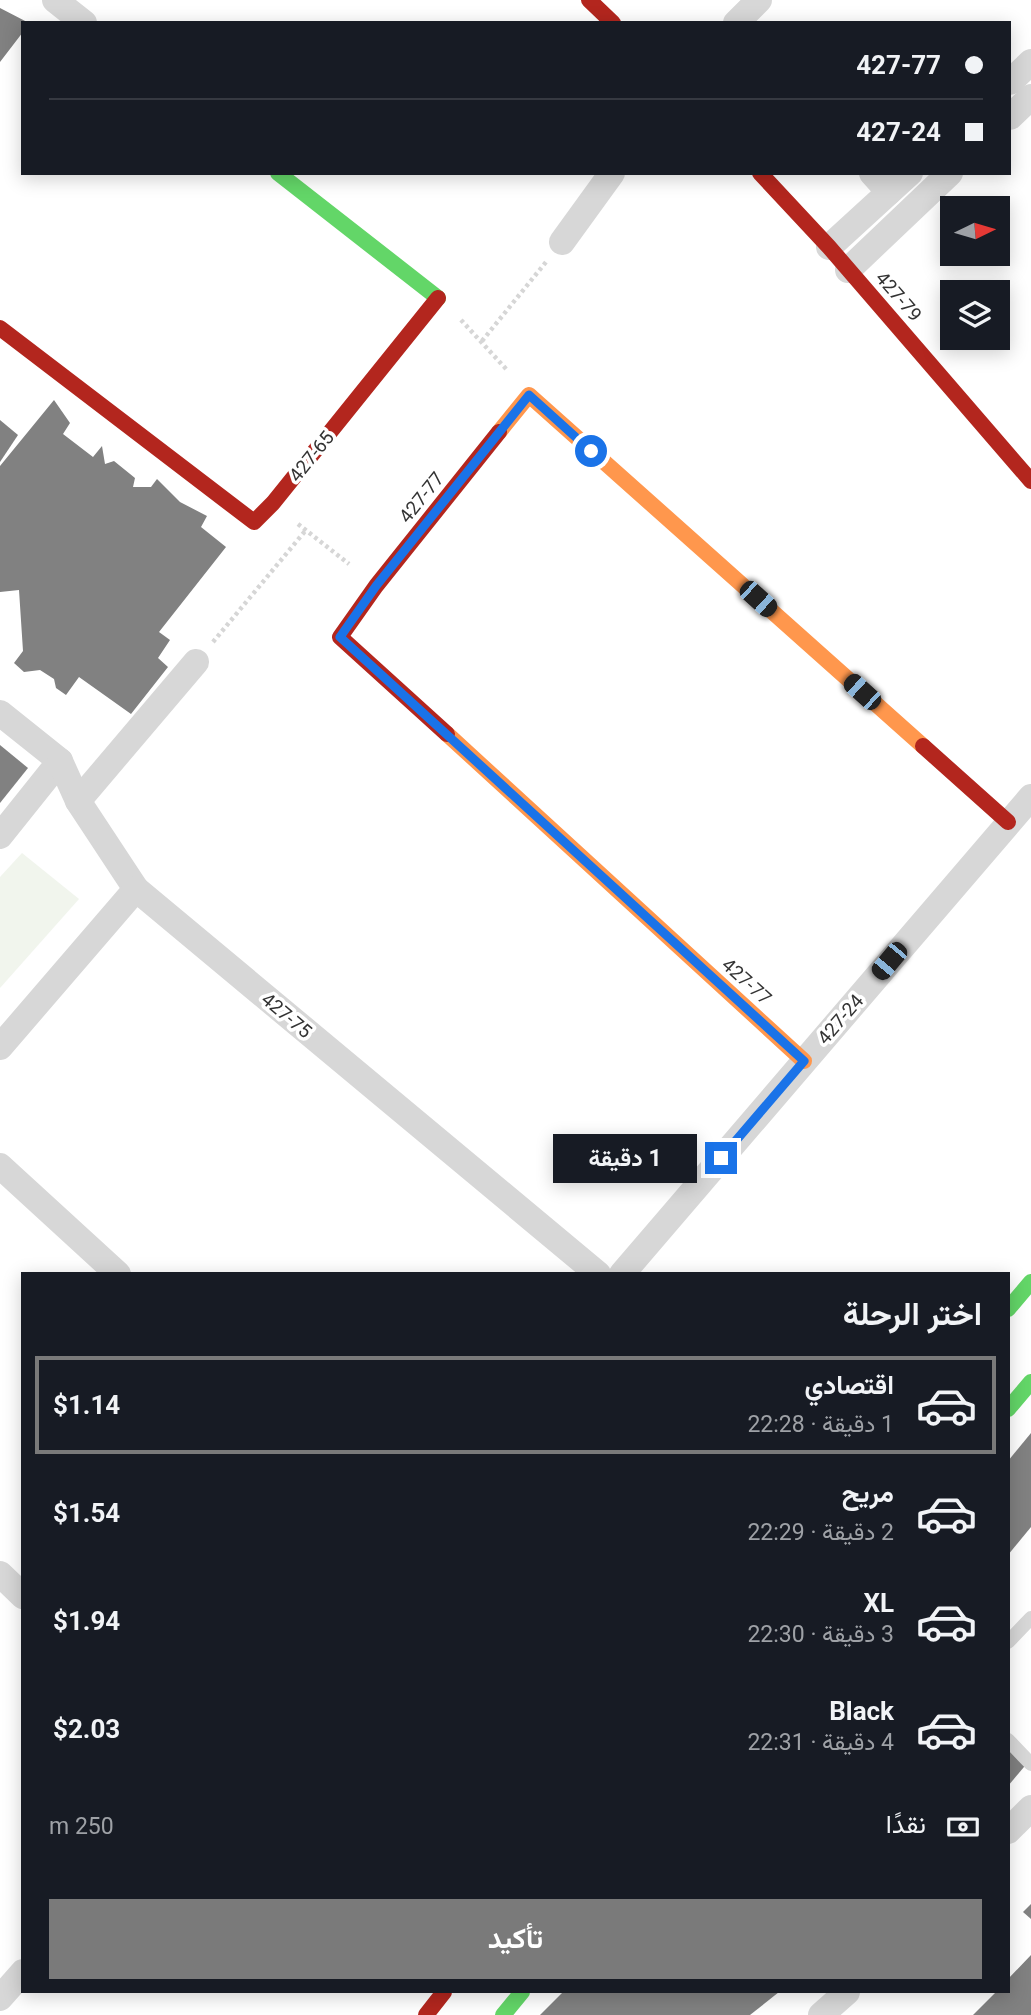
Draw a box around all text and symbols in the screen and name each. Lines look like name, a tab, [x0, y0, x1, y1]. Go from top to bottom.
text: 427-77	[856, 50, 941, 80]
text: 427-24	[856, 117, 941, 147]
north arrow	[940, 196, 1010, 266]
map controls	[940, 196, 1010, 350]
street label: 427-79	[871, 267, 927, 326]
button: layers	[940, 280, 1010, 350]
street label: 427-65	[284, 426, 339, 486]
route start	[575, 435, 607, 467]
street label: 427-77	[394, 467, 449, 527]
car	[736, 577, 781, 621]
car	[840, 670, 885, 714]
car	[868, 938, 911, 984]
street label: 427-77	[717, 953, 776, 1010]
street label: 427-75	[257, 988, 317, 1043]
street label: 427-24	[812, 989, 868, 1049]
callout: 1 دقيقة	[553, 1134, 696, 1182]
route end	[705, 1142, 737, 1174]
text: 1 دقيقة	[588, 1145, 662, 1172]
text: اختر الرحلة	[843, 1295, 982, 1333]
text: اقتصادي	[805, 1370, 894, 1400]
icon: car	[915, 1374, 978, 1437]
text: $1.14	[53, 1390, 120, 1420]
text: 1 دقيقة · 22:28	[747, 1411, 894, 1438]
text: مريح	[842, 1478, 894, 1508]
icon: car	[915, 1482, 978, 1545]
text: $1.54	[53, 1498, 120, 1528]
text: 2 دقيقة · 22:29	[747, 1519, 894, 1546]
text: XL	[863, 1588, 894, 1618]
icon: car	[915, 1590, 978, 1653]
text: $1.94	[53, 1606, 120, 1636]
text: 3 دقيقة · 22:30	[747, 1621, 894, 1648]
text: Black	[829, 1696, 894, 1726]
icon: car	[915, 1698, 978, 1761]
text: $2.03	[53, 1714, 120, 1744]
text: 4 دقيقة · 22:31	[747, 1729, 894, 1756]
icon: cash	[944, 1808, 982, 1846]
text: نقدًا	[886, 1809, 926, 1839]
text: 250 m	[49, 1813, 114, 1840]
button: تأكيد	[49, 1899, 982, 1979]

